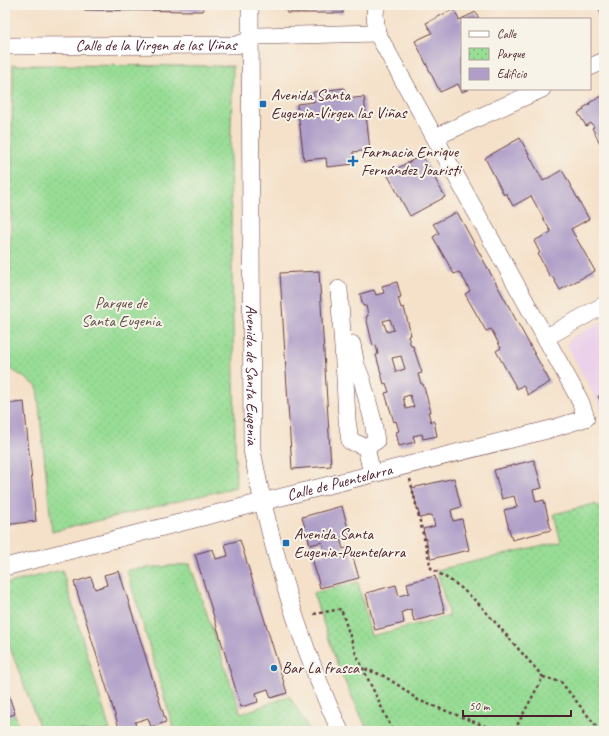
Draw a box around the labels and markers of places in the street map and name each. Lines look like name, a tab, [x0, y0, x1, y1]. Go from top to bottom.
place label: Avenida Santa Eugenia-Virgen las Viñas	[271, 85, 408, 123]
marker: Avenida Santa Eugenia-Virgen las Viñas	[258, 99, 268, 109]
place label: Farmacia Enrique Fernández Joaristi	[361, 142, 462, 180]
marker: Farmacia Enrique Fernández Joaristi	[348, 156, 358, 166]
place label: Avenida Santa Eugenia-Puentelarra	[294, 524, 407, 562]
marker: Avenida Santa Eugenia-Puentelarra	[281, 538, 291, 548]
place label: Bar La frasca	[282, 658, 360, 678]
marker: Bar La frasca	[269, 663, 279, 673]

